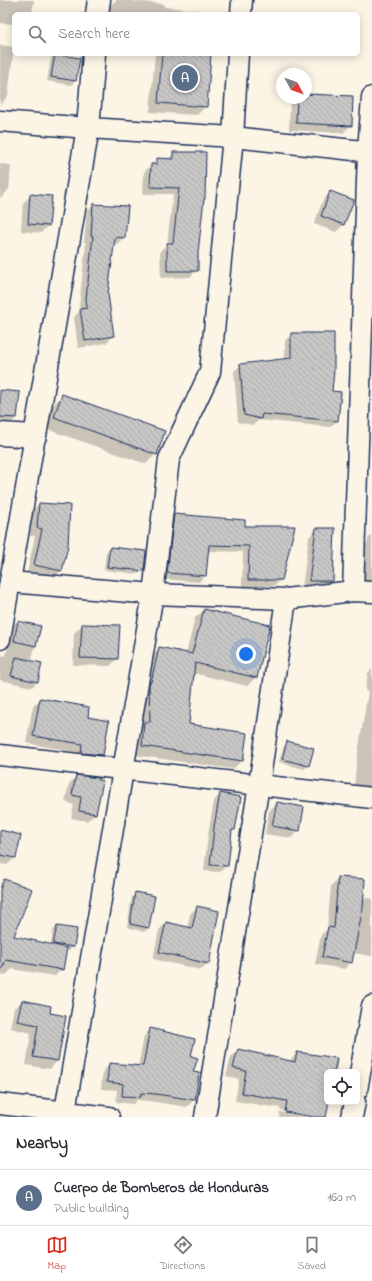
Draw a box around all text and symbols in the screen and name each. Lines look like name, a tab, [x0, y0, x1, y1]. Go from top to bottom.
search box	[12, 12, 360, 56]
icon: search	[26, 23, 48, 45]
text: Search here	[58, 23, 130, 45]
pin: A	[172, 63, 198, 93]
north arrow	[276, 68, 312, 104]
your location	[236, 644, 256, 664]
map controls	[324, 1069, 360, 1105]
button: locate	[324, 1069, 360, 1105]
text: Nearby	[16, 1131, 68, 1156]
text: Cuerpo de Bomberos de Honduras	[54, 1177, 269, 1199]
text: A	[25, 1188, 33, 1207]
text: 160 m	[327, 1188, 356, 1207]
text: Public building	[54, 1199, 129, 1218]
tab: Map	[46, 1234, 68, 1274]
tab: Directions	[160, 1234, 205, 1274]
tab: Saved	[297, 1234, 326, 1274]

